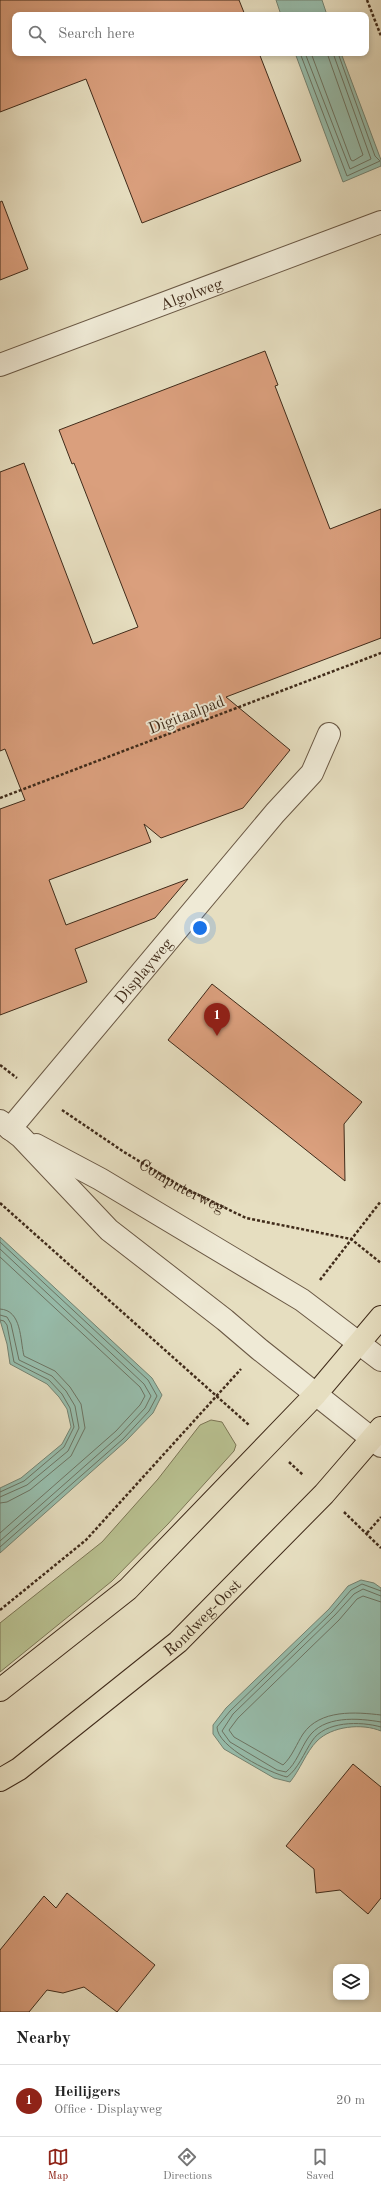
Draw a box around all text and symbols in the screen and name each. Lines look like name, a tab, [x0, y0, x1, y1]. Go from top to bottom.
search box	[12, 12, 369, 56]
icon: search	[26, 23, 48, 45]
text: Search here	[58, 27, 135, 42]
street label: Algolweg	[158, 276, 225, 314]
street label: Digitaalpad	[146, 694, 227, 738]
your location	[190, 918, 210, 938]
street label: Displayweg	[113, 936, 177, 1008]
pin: 1	[204, 1003, 230, 1036]
street label: Computerweg	[135, 1157, 227, 1217]
street label: Rondweg-Oost	[162, 1577, 245, 1660]
map controls	[333, 1964, 369, 2000]
button: layers	[333, 1964, 369, 2000]
text: Nearby	[16, 2030, 71, 2047]
text: Heilijgers	[54, 2085, 120, 2100]
text: 1	[25, 2094, 33, 2107]
text: 20 m	[336, 2094, 365, 2107]
text: Office · Displayweg	[54, 2103, 162, 2116]
tab: Map	[47, 2146, 69, 2184]
tab: Directions	[163, 2146, 212, 2184]
tab: Saved	[306, 2146, 334, 2184]

